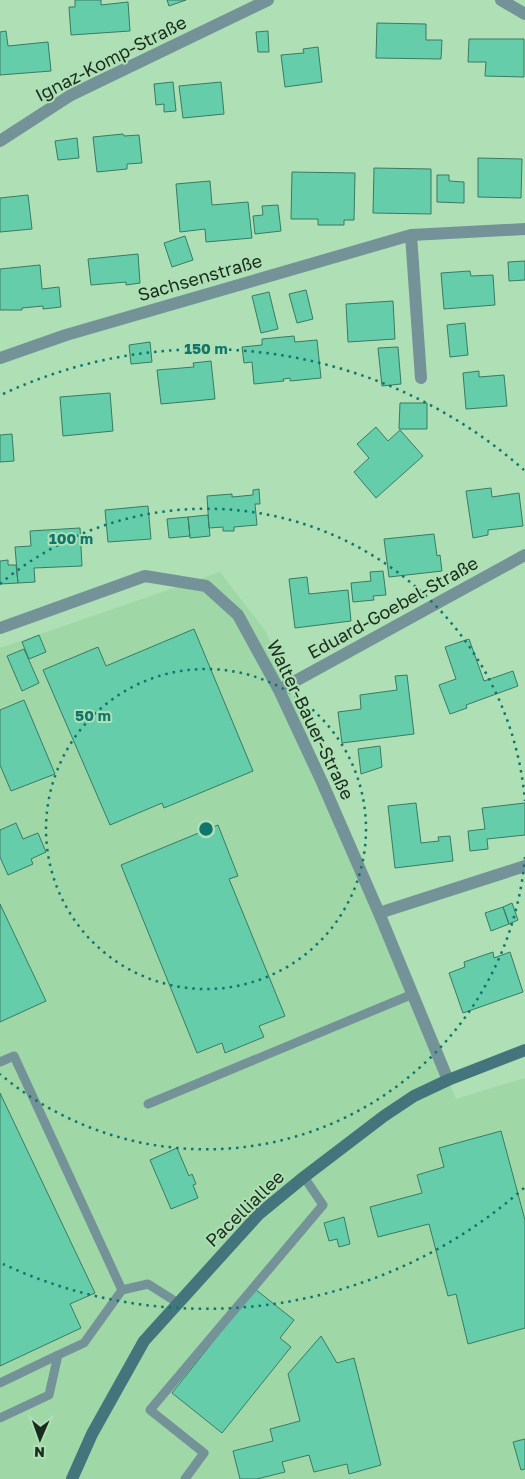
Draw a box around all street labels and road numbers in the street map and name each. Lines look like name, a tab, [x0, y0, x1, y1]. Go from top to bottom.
street label: Ignaz-Komp-Straße	[31, 10, 190, 106]
street label: Sachsenstraße	[135, 249, 264, 305]
street label: Eduard-Goebel-Straße	[304, 551, 481, 663]
street label: Walter-Bauer-Straße	[263, 636, 359, 803]
street label: Pacelliallee	[200, 1165, 288, 1251]

